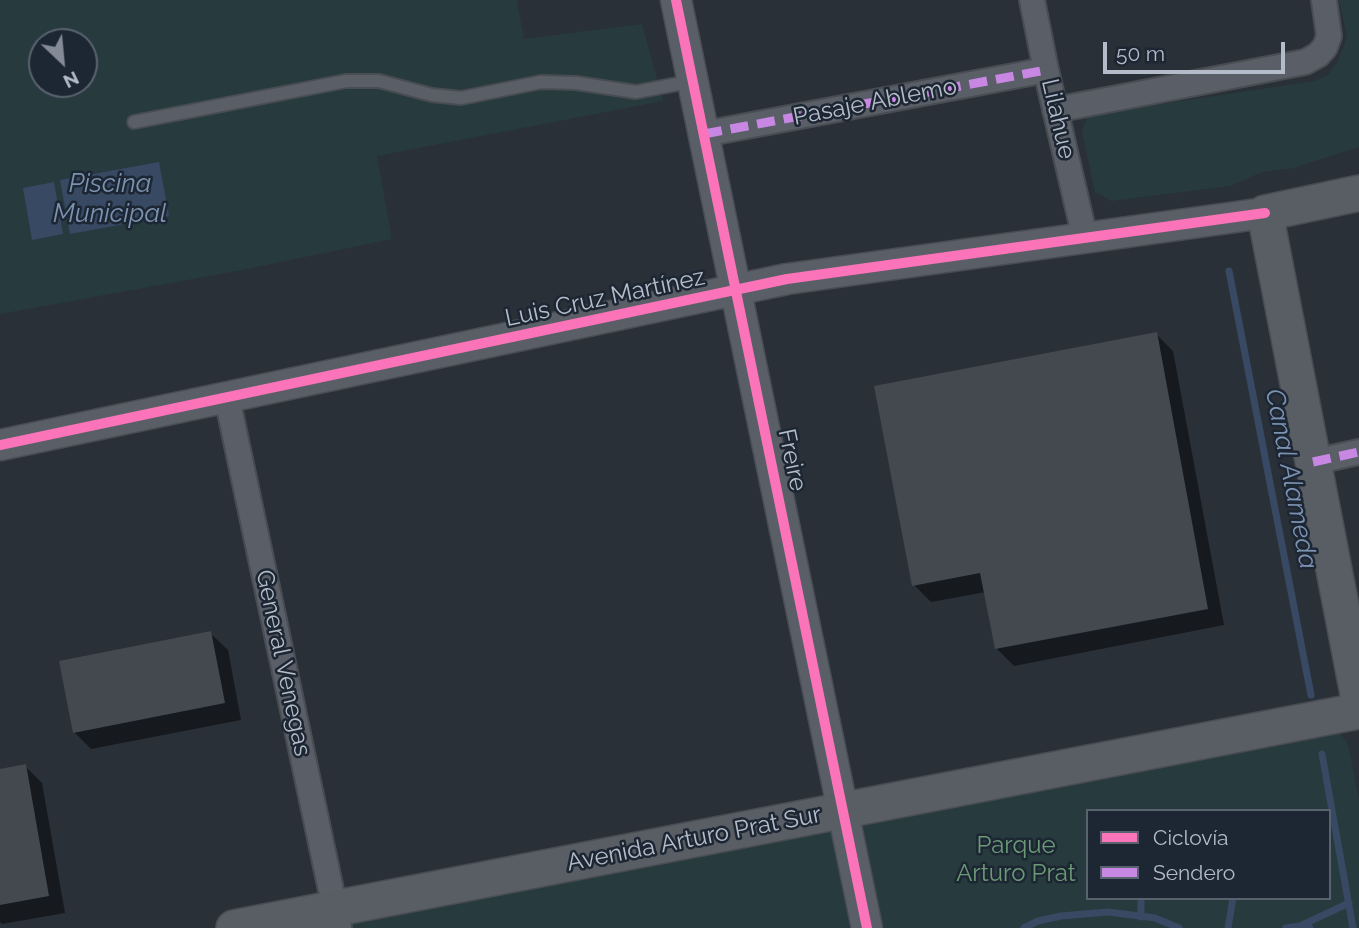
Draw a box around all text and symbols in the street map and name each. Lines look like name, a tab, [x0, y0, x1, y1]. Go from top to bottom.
north arrow	[28, 28, 98, 98]
scale bar	[1107, 28, 1289, 72]
text: 50 m	[1116, 41, 1165, 66]
text: N	[60, 67, 83, 93]
street label: Pasaje Ablemo	[791, 72, 959, 132]
street label: Lilahue	[1035, 76, 1081, 162]
water label: Piscina Municipal	[53, 168, 167, 230]
street label: Luis Cruz Martínez	[502, 263, 708, 333]
water label: Canal Alameda	[1258, 386, 1324, 572]
street label: Freire	[771, 426, 813, 494]
street label: General Venegas	[249, 567, 317, 759]
street label: Avenida Arturo Prat Sur	[564, 800, 824, 878]
legend	[1086, 809, 1331, 900]
text: Ciclovía	[1153, 825, 1229, 850]
park label: Parque Arturo Prat	[956, 832, 1076, 888]
text: Sendero	[1153, 860, 1235, 885]

